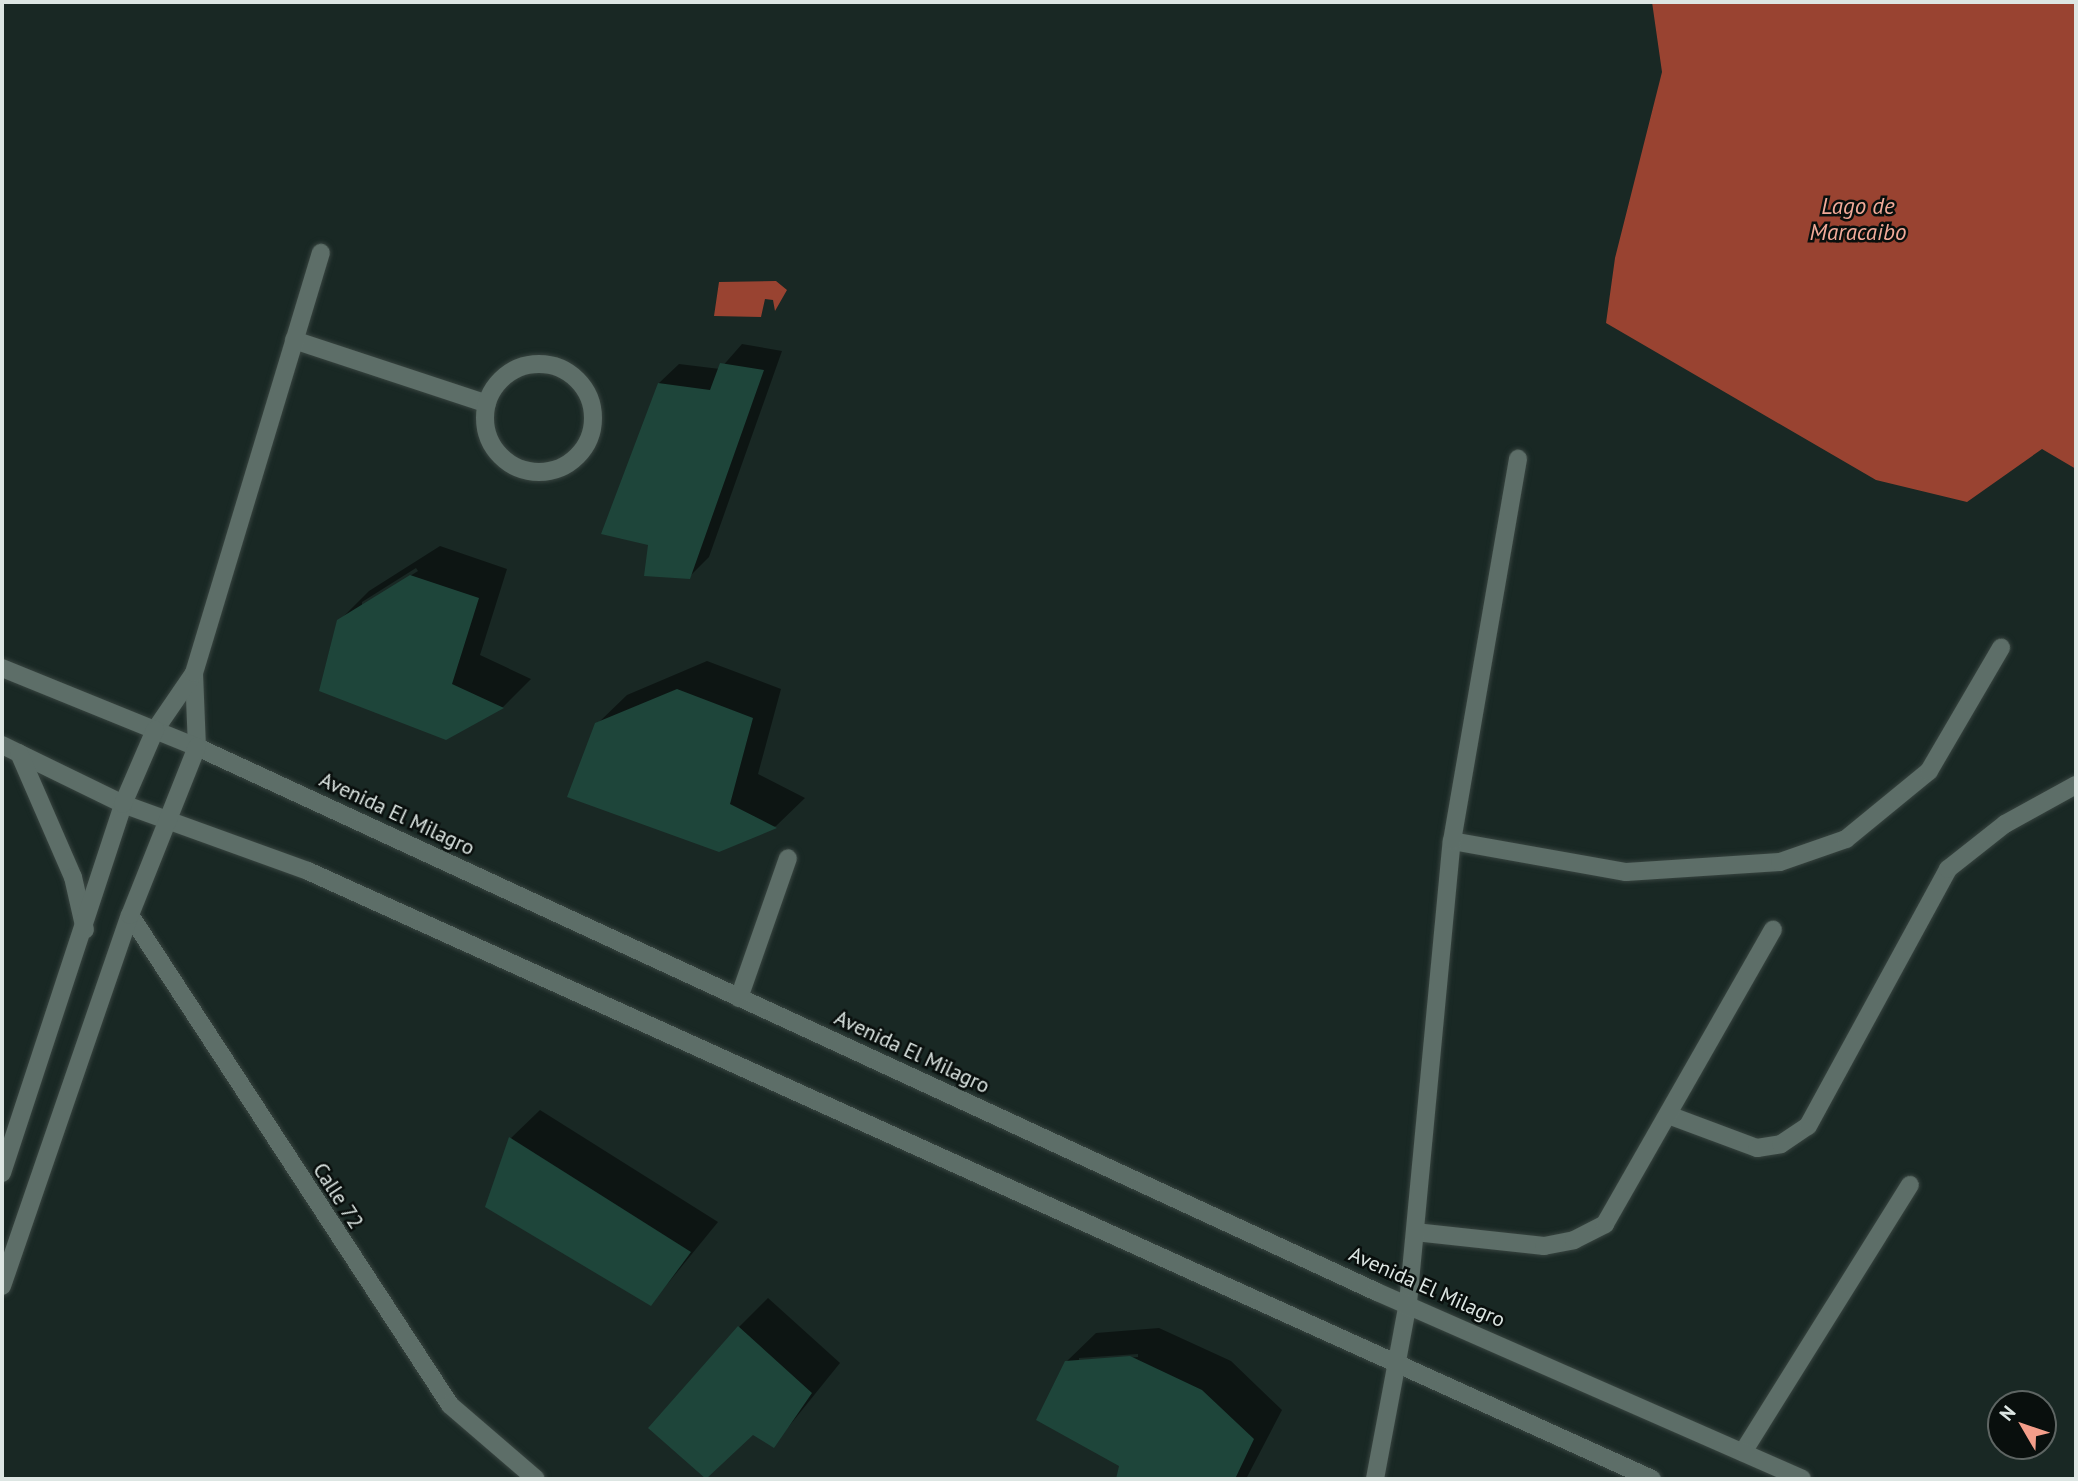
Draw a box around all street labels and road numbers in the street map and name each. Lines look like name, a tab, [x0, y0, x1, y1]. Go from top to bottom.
street label: Avenida El Milagro	[316, 767, 478, 861]
street label: Avenida El Milagro	[831, 1005, 993, 1099]
street label: Calle 72	[307, 1158, 369, 1234]
street label: Avenida El Milagro	[1345, 1241, 1509, 1333]

